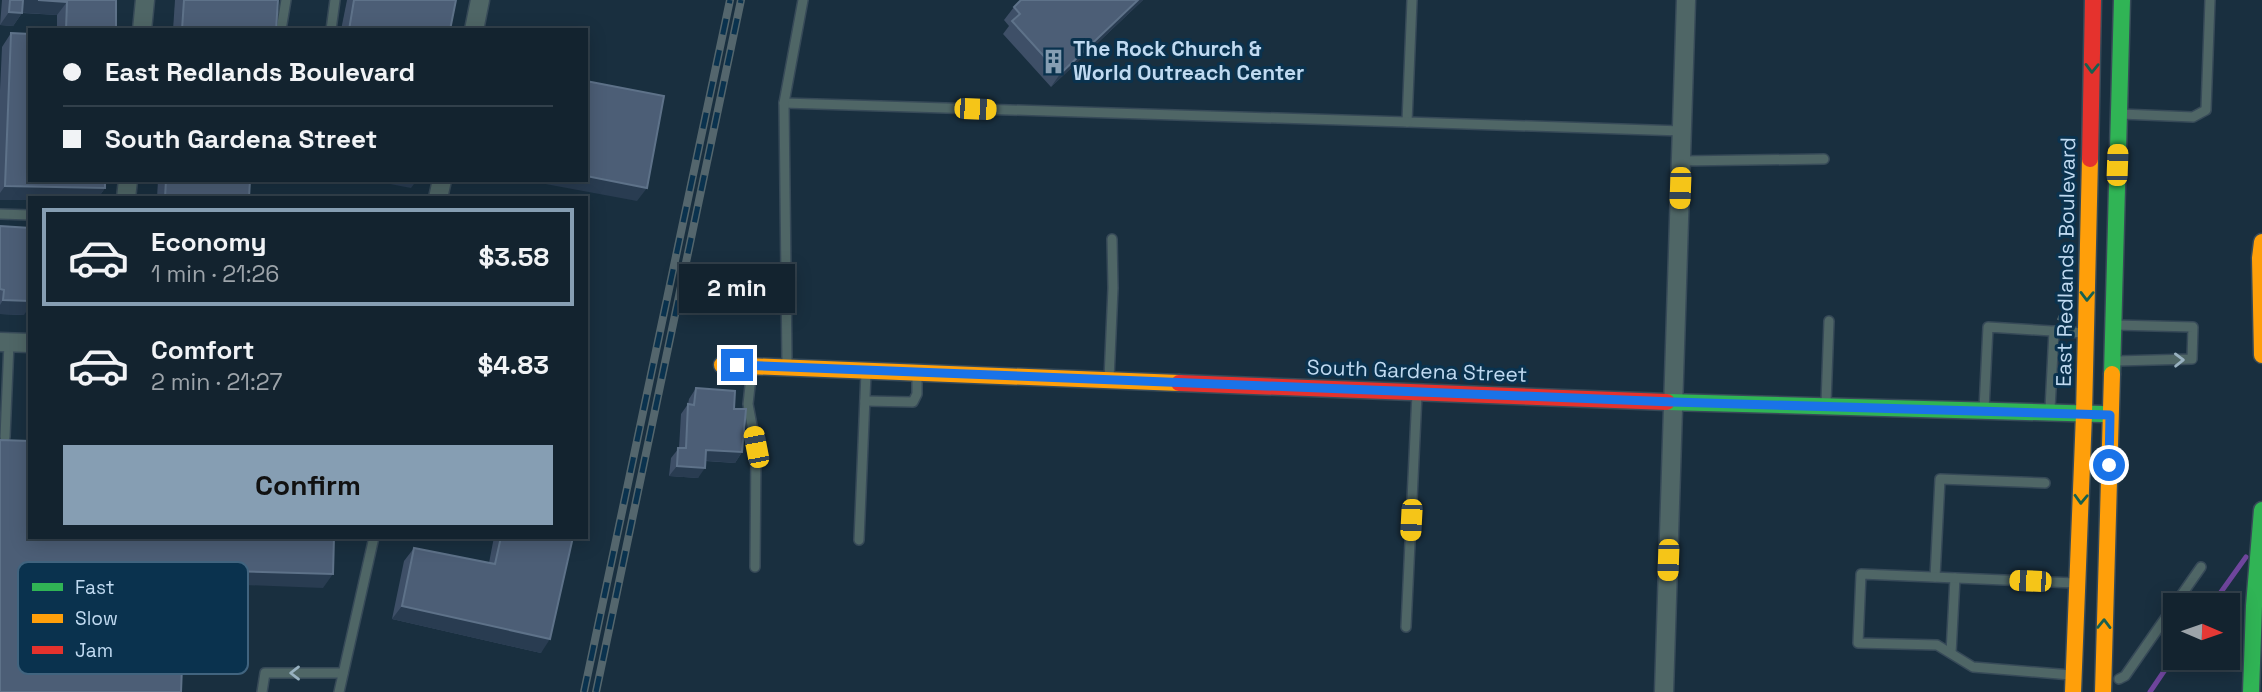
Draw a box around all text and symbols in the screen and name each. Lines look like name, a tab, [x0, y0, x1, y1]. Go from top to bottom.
place label: The Rock Church & World Outreach Center	[1073, 35, 1304, 86]
building icon: The Rock Church & World Outreach Center	[1039, 47, 1067, 75]
text: East Redlands Boulevard	[105, 55, 415, 89]
one-way arrow	[2084, 63, 2100, 74]
car	[954, 98, 997, 120]
text: South Gardena Street	[105, 122, 377, 156]
street label: East Redlands Boulevard	[2050, 137, 2081, 387]
car	[2106, 144, 2129, 186]
car	[1669, 167, 1692, 209]
text: Economy	[151, 225, 267, 259]
icon: car	[67, 226, 130, 289]
text: $3.58	[478, 240, 549, 274]
text: 1 min · 21:26	[151, 259, 279, 289]
callout: 2 min	[679, 264, 795, 312]
text: 2 min	[707, 273, 767, 303]
one-way arrow	[2079, 291, 2095, 301]
text: Comfort	[151, 333, 254, 367]
icon: car	[67, 334, 130, 397]
text: $4.83	[478, 348, 549, 382]
route end	[721, 349, 753, 381]
one-way arrow	[2174, 352, 2185, 367]
street label: South Gardena Street	[1306, 353, 1528, 388]
text: 2 min · 21:27	[151, 367, 282, 397]
car	[742, 424, 771, 470]
button: Confirm	[63, 445, 553, 525]
route start	[2093, 449, 2125, 481]
one-way arrow	[2073, 494, 2088, 505]
car	[1400, 498, 1423, 542]
car	[1657, 539, 1680, 581]
legend	[18, 562, 248, 674]
car	[2009, 570, 2052, 592]
text: Fast	[75, 575, 115, 600]
north arrow	[2163, 593, 2240, 670]
map controls	[2163, 593, 2240, 670]
text: Slow	[75, 606, 118, 631]
one-way arrow	[2097, 618, 2112, 629]
text: Jam	[75, 638, 113, 663]
one-way arrow	[289, 665, 299, 681]

